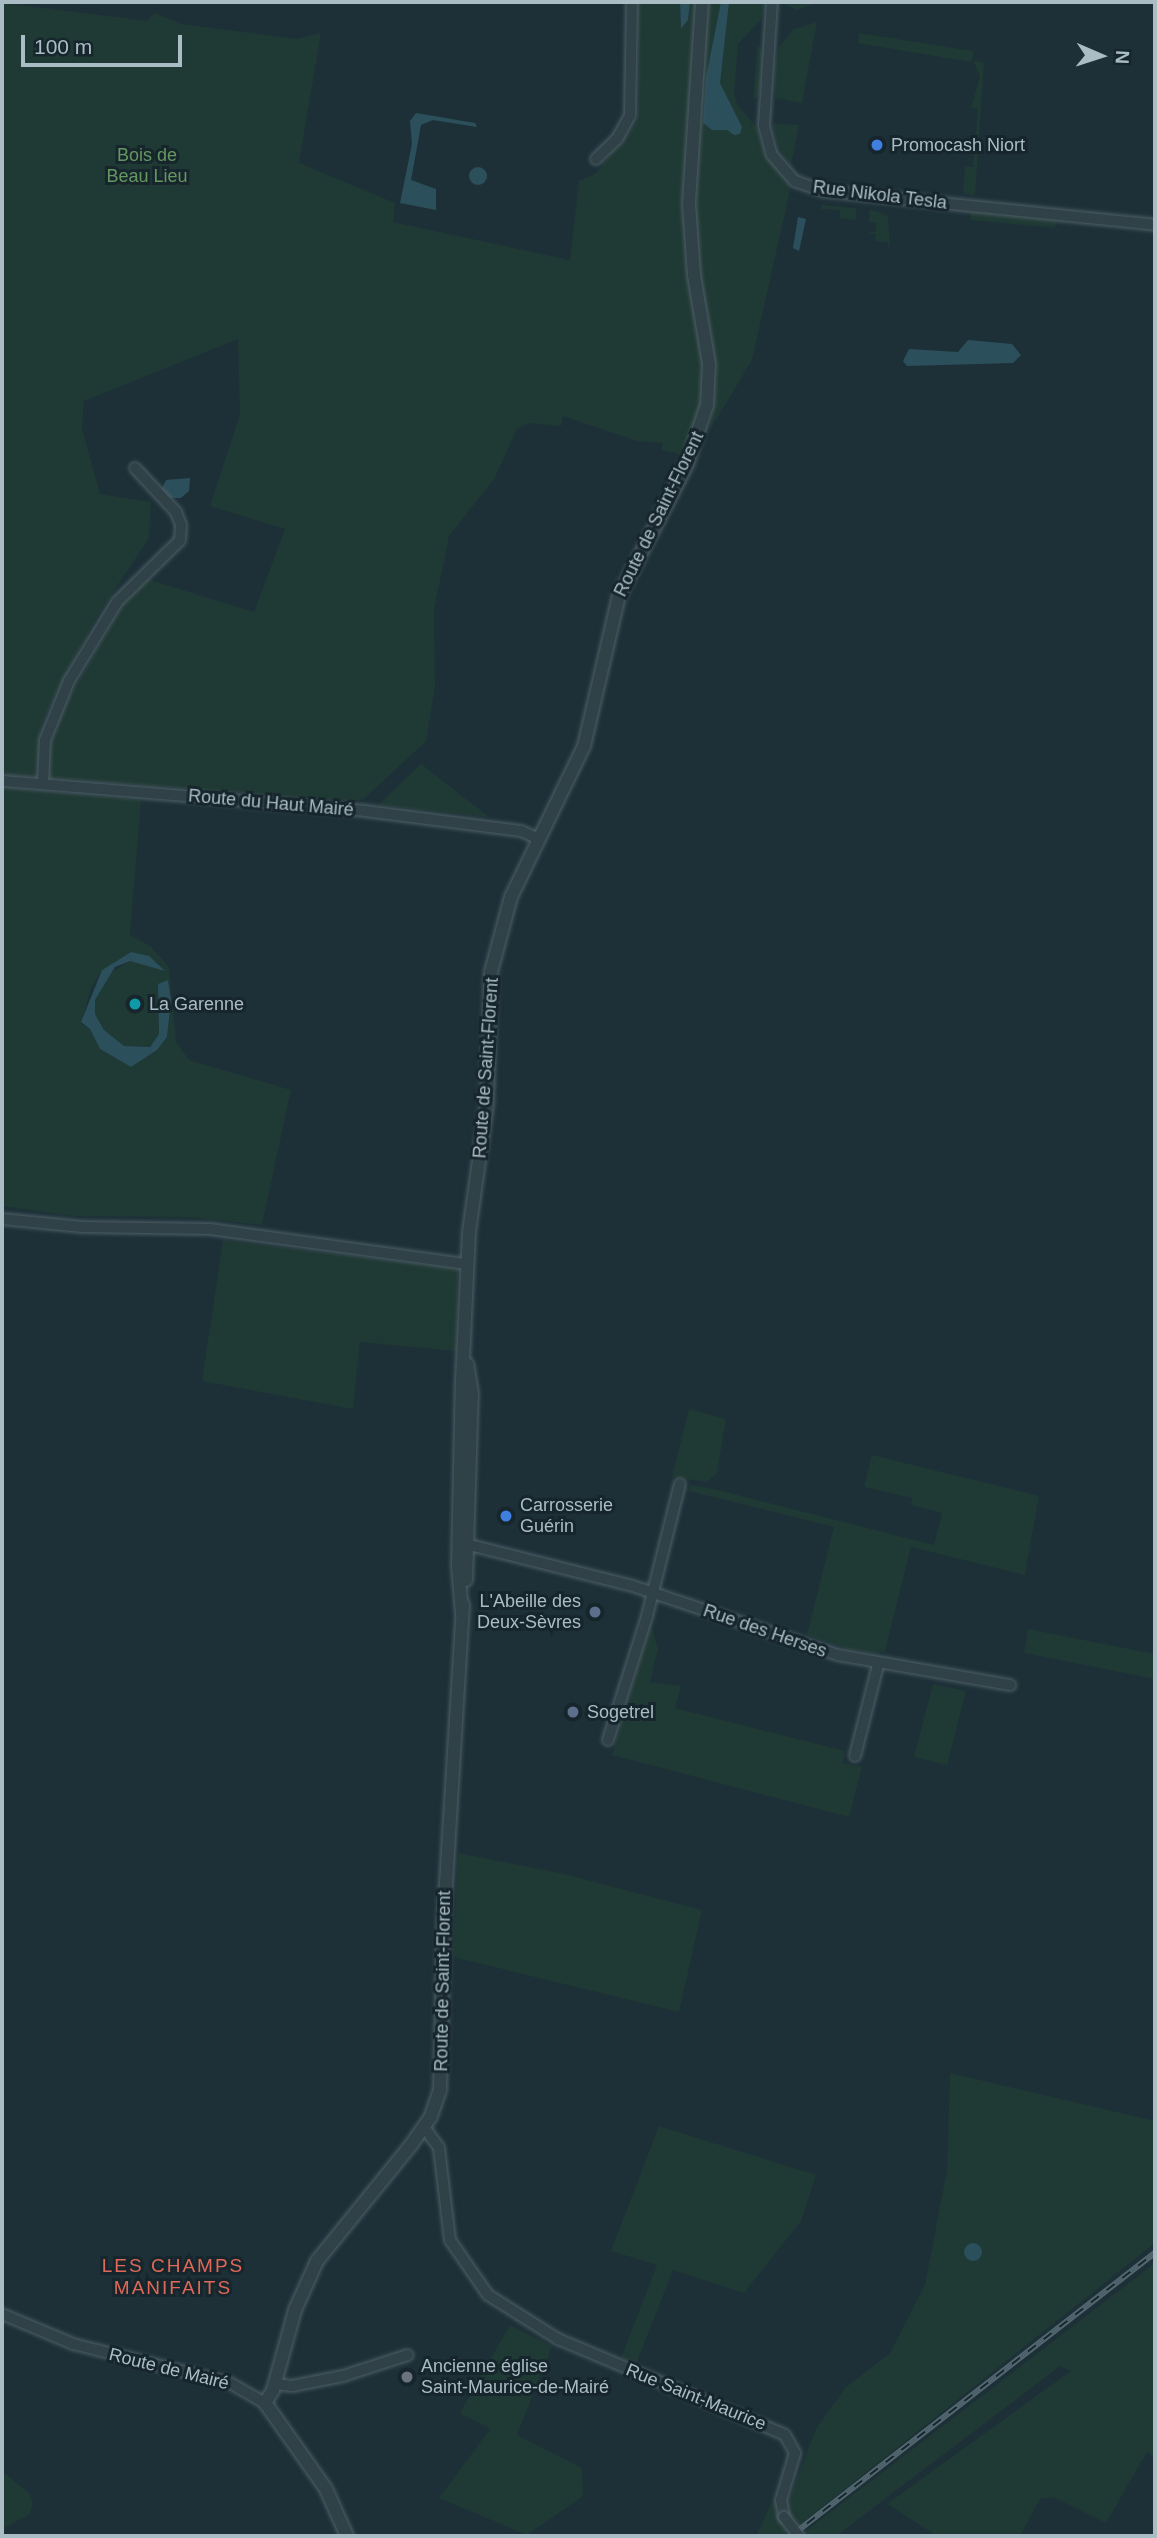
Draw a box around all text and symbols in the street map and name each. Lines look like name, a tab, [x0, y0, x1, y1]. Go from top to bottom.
scale bar	[24, 21, 186, 65]
north arrow	[1066, 21, 1136, 91]
text: 100 m	[34, 35, 92, 58]
text: N	[1112, 50, 1133, 65]
place label: Promocash Niort	[891, 134, 1025, 156]
marker: Promocash Niort	[869, 137, 885, 153]
park label: Bois de Beau Lieu	[106, 145, 188, 188]
street label: Rue Nikola Tesla	[812, 176, 948, 214]
street label: Route de Saint-Florent	[610, 428, 708, 600]
street label: Route du Haut Mairé	[187, 785, 355, 821]
street label: Route de Saint-Florent	[469, 977, 503, 1159]
place label: La Garenne	[149, 993, 244, 1015]
marker: La Garenne	[127, 996, 143, 1012]
place label: Carrosserie Guérin	[520, 1495, 613, 1538]
marker: Carrosserie Guérin	[498, 1508, 514, 1524]
place label: L'Abeille des Deux-Sèvres	[477, 1591, 581, 1634]
street label: Rue des Herses	[700, 1600, 830, 1662]
marker: L'Abeille des Deux-Sèvres	[587, 1604, 603, 1620]
place label: Sogetrel	[587, 1701, 654, 1723]
marker: Sogetrel	[565, 1704, 581, 1720]
street label: Route de Saint-Florent	[431, 1890, 455, 2072]
district label: LES CHAMPS MANIFAITS	[103, 2255, 243, 2299]
street label: Route de Mairé	[107, 2344, 231, 2394]
place label: Ancienne église Saint-Maurice-de-Mairé	[421, 2356, 609, 2398]
street label: Rue Saint-Maurice	[623, 2359, 769, 2435]
marker: Ancienne église Saint-Maurice-de-Mairé	[399, 2369, 415, 2385]

